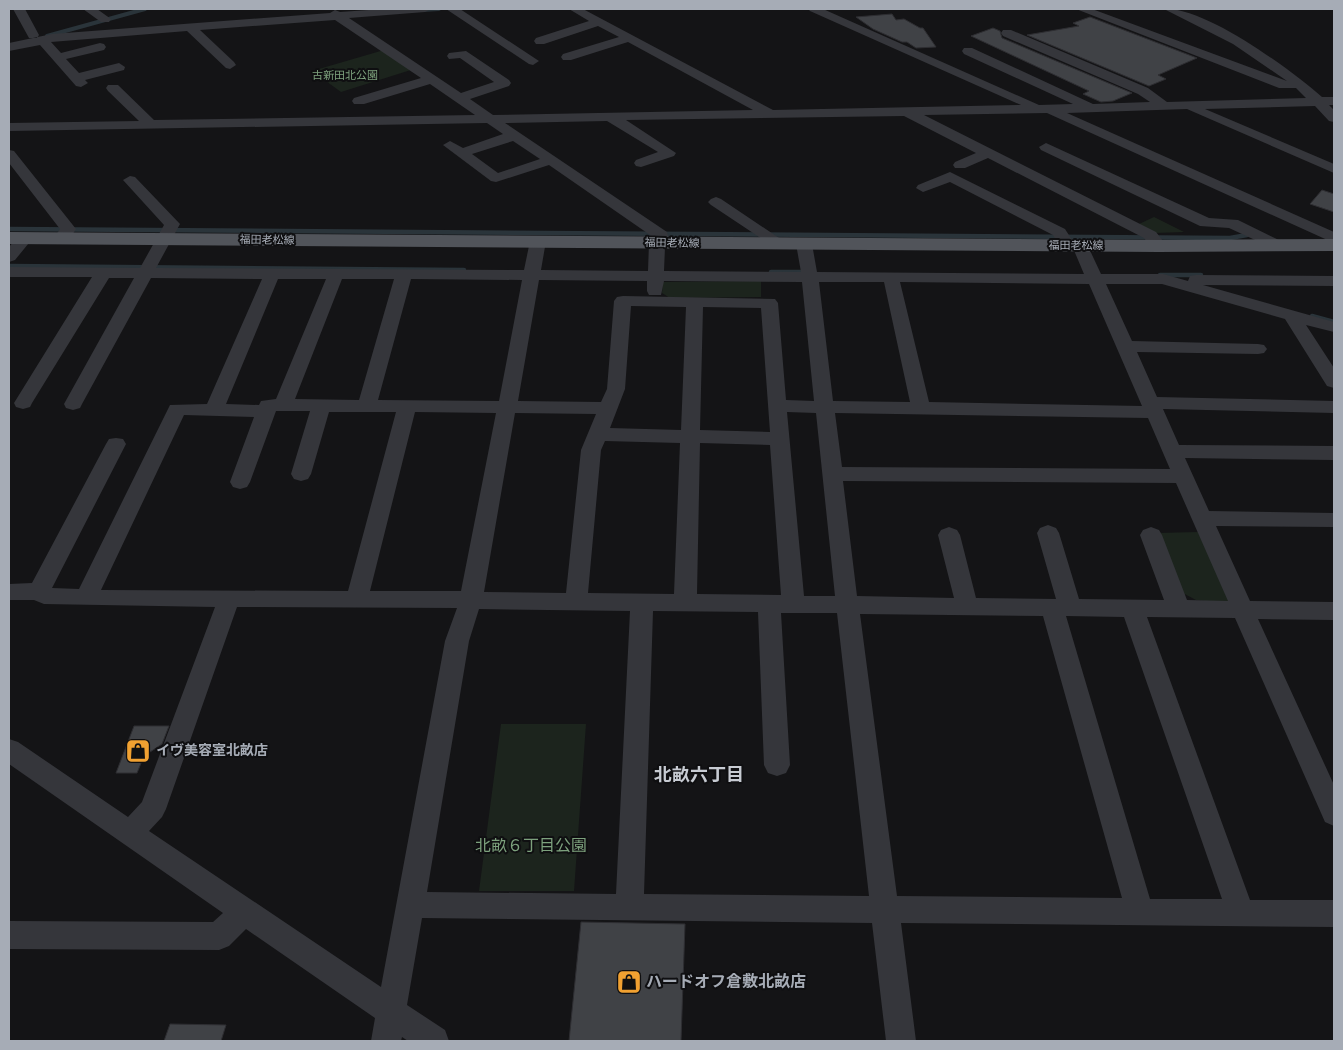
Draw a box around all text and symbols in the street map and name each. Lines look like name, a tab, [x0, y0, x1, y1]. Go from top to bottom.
park label: 古新田北公園	[312, 68, 378, 83]
street label: 福田老松線	[239, 232, 295, 248]
street label: 福田老松線	[644, 235, 700, 251]
street label: 福田老松線	[1049, 238, 1104, 253]
shop icon: イヴ美容室北畝店	[125, 738, 151, 764]
place label: イヴ美容室北畝店	[156, 741, 268, 761]
district label: 北畝六丁目	[654, 763, 744, 788]
park label: 北畝６丁目公園	[475, 835, 587, 857]
shop icon: ハードオフ倉敷北畝店	[616, 969, 642, 995]
place label: ハードオフ倉敷北畝店	[646, 971, 806, 993]

